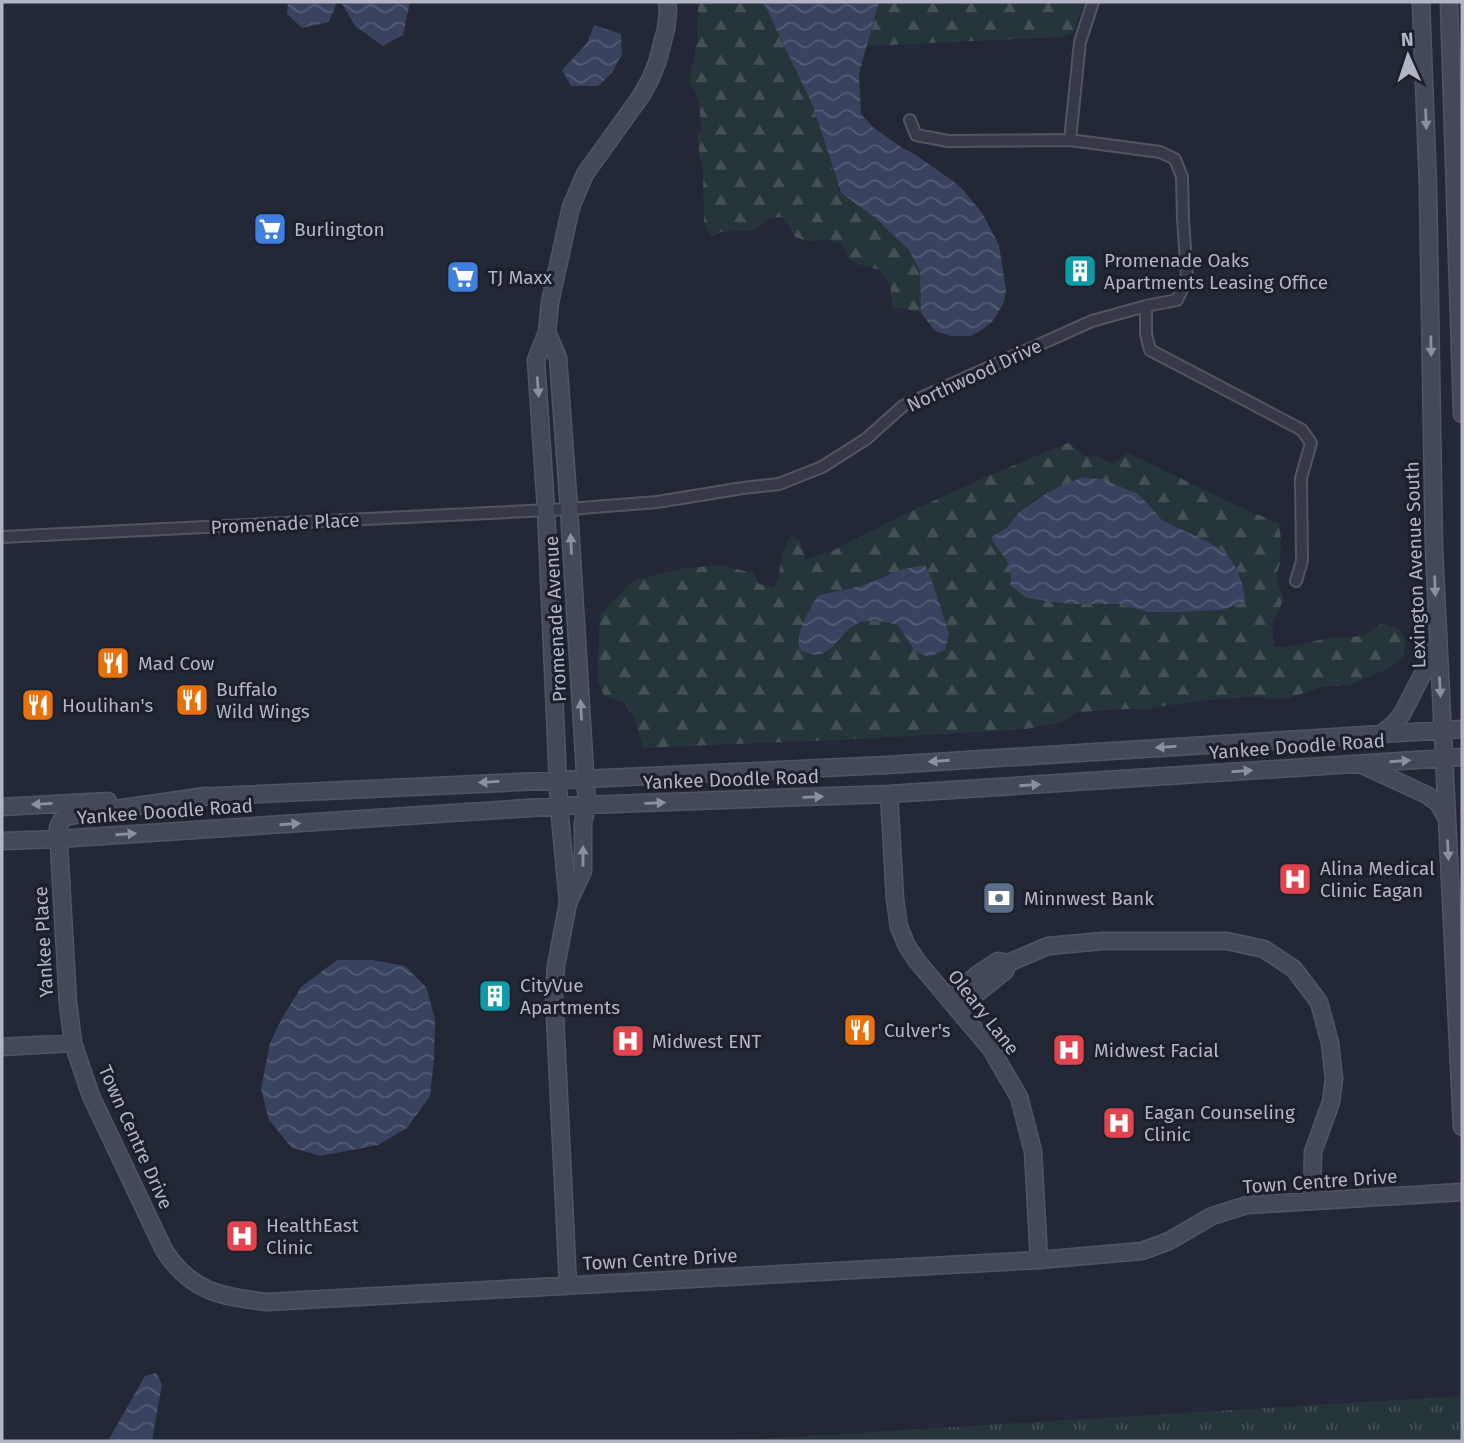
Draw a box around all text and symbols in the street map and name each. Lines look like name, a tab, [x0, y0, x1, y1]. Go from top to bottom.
north arrow	[1373, 21, 1443, 91]
text: N	[1400, 28, 1414, 51]
one-way arrow	[1420, 108, 1431, 130]
supermarket icon: Burlington	[251, 210, 289, 248]
place label: Burlington	[294, 218, 385, 241]
place label: Promenade Oaks Apartments Leasing Office	[1104, 249, 1328, 294]
building icon: Promenade Oaks Apartments Leasing Office	[1061, 252, 1099, 290]
supermarket icon: TJ Maxx	[444, 258, 482, 296]
place label: TJ Maxx	[488, 266, 553, 289]
street label: Northwood Drive	[903, 334, 1045, 417]
one-way arrow	[1425, 336, 1436, 358]
one-way arrow	[533, 377, 544, 399]
street label: Lexington Avenue South	[1400, 461, 1431, 669]
street label: Promenade Place	[210, 508, 360, 539]
one-way arrow	[565, 533, 576, 555]
street label: Promenade Avenue	[540, 535, 571, 703]
one-way arrow	[1430, 575, 1441, 597]
restaurant icon: Mad Cow	[94, 644, 132, 682]
place label: Mad Cow	[138, 652, 215, 675]
one-way arrow	[1434, 677, 1445, 699]
place label: Buffalo Wild Wings	[216, 678, 310, 723]
restaurant icon: Buffalo Wild Wings	[173, 681, 211, 719]
restaurant icon: Houlihan's	[19, 686, 57, 724]
place label: Houlihan's	[62, 694, 153, 717]
one-way arrow	[575, 698, 586, 720]
street label: Yankee Doodle Road	[1208, 729, 1386, 764]
one-way arrow	[1155, 742, 1177, 753]
one-way arrow	[1389, 755, 1411, 766]
one-way arrow	[928, 756, 950, 767]
street label: Yankee Doodle Road	[643, 765, 819, 794]
one-way arrow	[1231, 765, 1253, 776]
one-way arrow	[478, 777, 500, 788]
one-way arrow	[1020, 779, 1042, 790]
one-way arrow	[803, 791, 825, 802]
street label: Yankee Doodle Road	[76, 794, 254, 829]
one-way arrow	[644, 797, 666, 809]
one-way arrow	[30, 799, 52, 810]
one-way arrow	[279, 818, 301, 829]
one-way arrow	[116, 829, 138, 840]
one-way arrow	[1442, 840, 1453, 862]
one-way arrow	[577, 844, 589, 866]
place label: Alina Medical Clinic Eagan	[1320, 857, 1435, 902]
hospital icon: Alina Medical Clinic Eagan	[1276, 860, 1314, 898]
bank icon: Minnwest Bank	[980, 879, 1018, 917]
street label: Yankee Place	[29, 886, 58, 998]
place label: Minnwest Bank	[1024, 887, 1154, 910]
street label: Oleary Lane	[943, 965, 1024, 1060]
place label: CityVue Apartments	[520, 974, 620, 1019]
building icon: CityVue Apartments	[476, 977, 514, 1015]
restaurant icon: Culver's	[841, 1011, 879, 1049]
place label: Culver's	[884, 1019, 951, 1042]
hospital icon: Midwest ENT	[609, 1022, 647, 1060]
place label: Midwest ENT	[652, 1030, 761, 1053]
hospital icon: Midwest Facial	[1050, 1031, 1088, 1069]
place label: Midwest Facial	[1094, 1039, 1219, 1062]
street label: Town Centre Drive	[94, 1062, 178, 1213]
place label: Eagan Counseling Clinic	[1144, 1101, 1295, 1146]
hospital icon: Eagan Counseling Clinic	[1100, 1104, 1138, 1142]
street label: Town Centre Drive	[1242, 1165, 1398, 1198]
place label: HealthEast Clinic	[266, 1214, 359, 1259]
hospital icon: HealthEast Clinic	[223, 1217, 261, 1255]
street label: Town Centre Drive	[582, 1244, 738, 1275]

